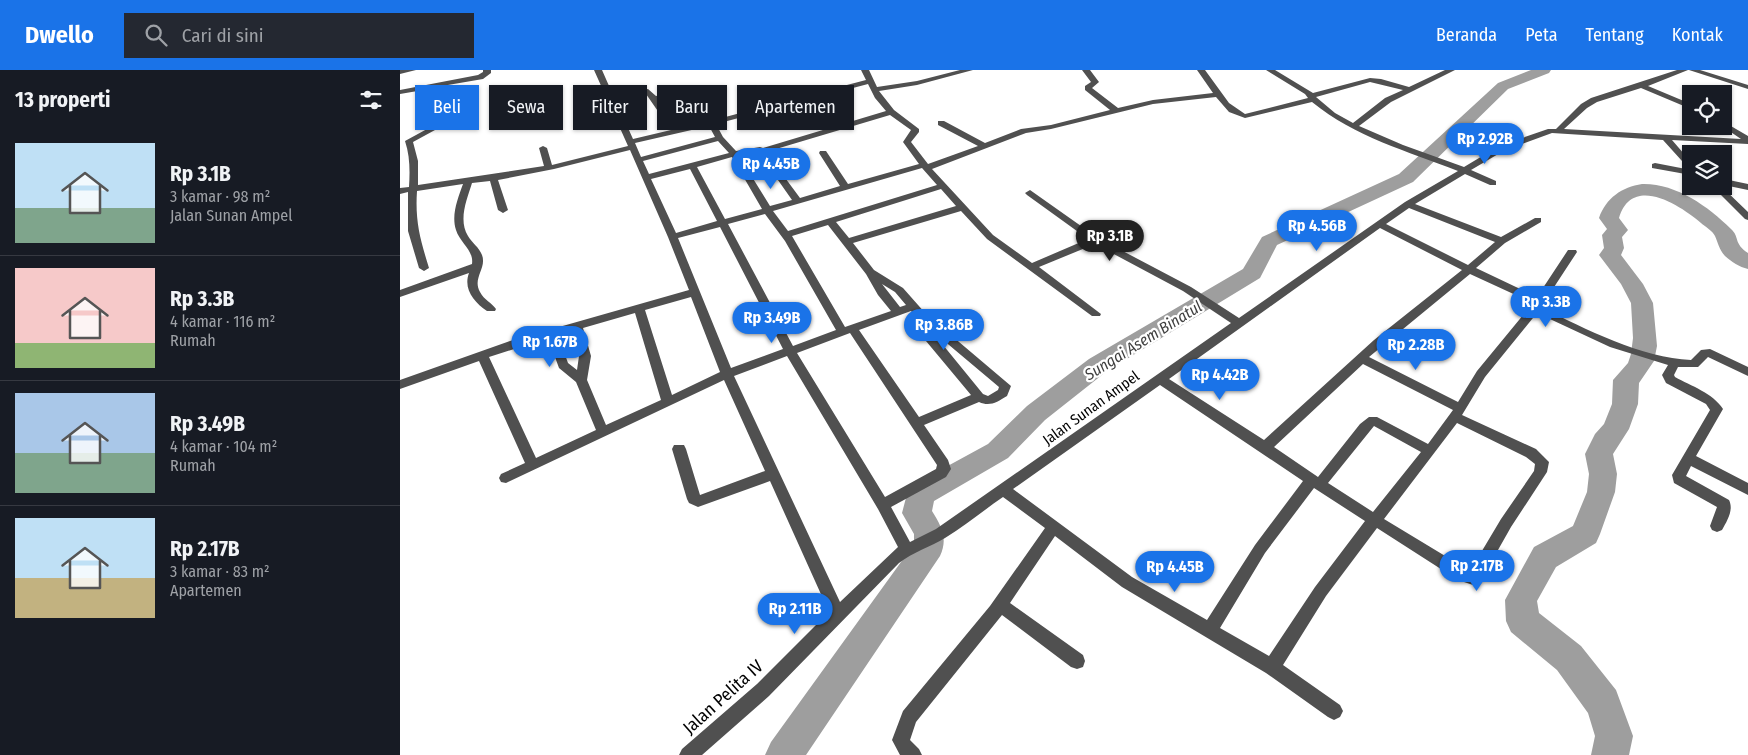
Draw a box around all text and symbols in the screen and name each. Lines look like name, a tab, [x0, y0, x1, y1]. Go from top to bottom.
search box	[124, 13, 474, 58]
text: Dwello	[25, 21, 94, 49]
icon: search	[142, 21, 170, 49]
text: Cari di sini	[182, 24, 264, 47]
text: Beranda	[1436, 24, 1497, 46]
text: Peta	[1525, 24, 1558, 46]
text: Tentang	[1586, 24, 1644, 46]
text: Kontak	[1672, 24, 1723, 46]
chip: Beli	[415, 85, 479, 130]
chip: Sewa	[489, 85, 563, 130]
chip: Filter	[573, 85, 647, 130]
chip: Baru	[657, 85, 727, 130]
chip: Apartemen	[737, 85, 854, 130]
map controls	[1682, 85, 1732, 195]
button: locate	[1682, 85, 1732, 135]
icon: filters	[357, 86, 385, 114]
text: 13 properti	[15, 87, 110, 113]
pin: Rp 2.92B	[1433, 122, 1537, 165]
text: Rp 2.92B	[1457, 129, 1513, 148]
button: layers	[1682, 145, 1732, 195]
pin: Rp 4.45B	[719, 148, 823, 190]
text: Rp 4.45B	[742, 154, 800, 173]
text: Rp 3.1B	[170, 161, 231, 187]
icon: home	[55, 163, 115, 223]
text: 3 kamar · 98 m²	[170, 187, 270, 206]
text: Jalan Sunan Ampel	[170, 206, 292, 225]
pin: Rp 4.56B	[1265, 210, 1369, 252]
text: Rp 4.56B	[1288, 216, 1346, 235]
pin: Rp 3.1B	[1064, 220, 1156, 262]
text: Rp 3.1B	[1087, 226, 1133, 245]
text: Rp 3.3B	[170, 286, 234, 312]
pin: Rp 3.3B	[1500, 286, 1592, 328]
icon: home	[55, 288, 115, 348]
text: Rp 3.3B	[1521, 292, 1571, 311]
water label: Sungai Asem Binatul	[1080, 297, 1205, 385]
pin: Rp 3.49B	[720, 302, 824, 344]
text: Rp 3.49B	[743, 308, 801, 327]
pin: Rp 3.86B	[892, 308, 996, 351]
text: 4 kamar · 116 m²	[170, 312, 275, 331]
text: Rp 3.86B	[915, 315, 973, 334]
pin: Rp 1.67B	[498, 326, 602, 368]
pin: Rp 2.28B	[1364, 328, 1468, 371]
text: Rumah	[170, 331, 216, 350]
text: Rp 1.67B	[522, 332, 578, 351]
text: Rp 2.28B	[1388, 335, 1444, 354]
pin: Rp 4.42B	[1168, 358, 1272, 401]
text: Rp 4.42B	[1192, 365, 1248, 384]
street label: Jalan Sunan Ampel	[1039, 367, 1143, 449]
text: Rp 3.49B	[170, 411, 245, 437]
icon: home	[55, 413, 115, 473]
text: 4 kamar · 104 m²	[170, 437, 277, 456]
text: Rumah	[170, 456, 216, 475]
text: Rp 2.17B	[170, 536, 240, 562]
icon: home	[55, 538, 115, 598]
pin: Rp 4.45B	[1123, 550, 1227, 593]
pin: Rp 2.17B	[1425, 550, 1529, 592]
text: Rp 2.17B	[1450, 556, 1504, 575]
text: Rp 4.45B	[1146, 557, 1204, 576]
text: 3 kamar · 83 m²	[170, 562, 270, 581]
text: Apartemen	[170, 581, 242, 600]
pin: Rp 2.11B	[743, 592, 847, 635]
text: Rp 2.11B	[769, 599, 821, 618]
street label: Jalan Pelita IV	[678, 655, 768, 739]

